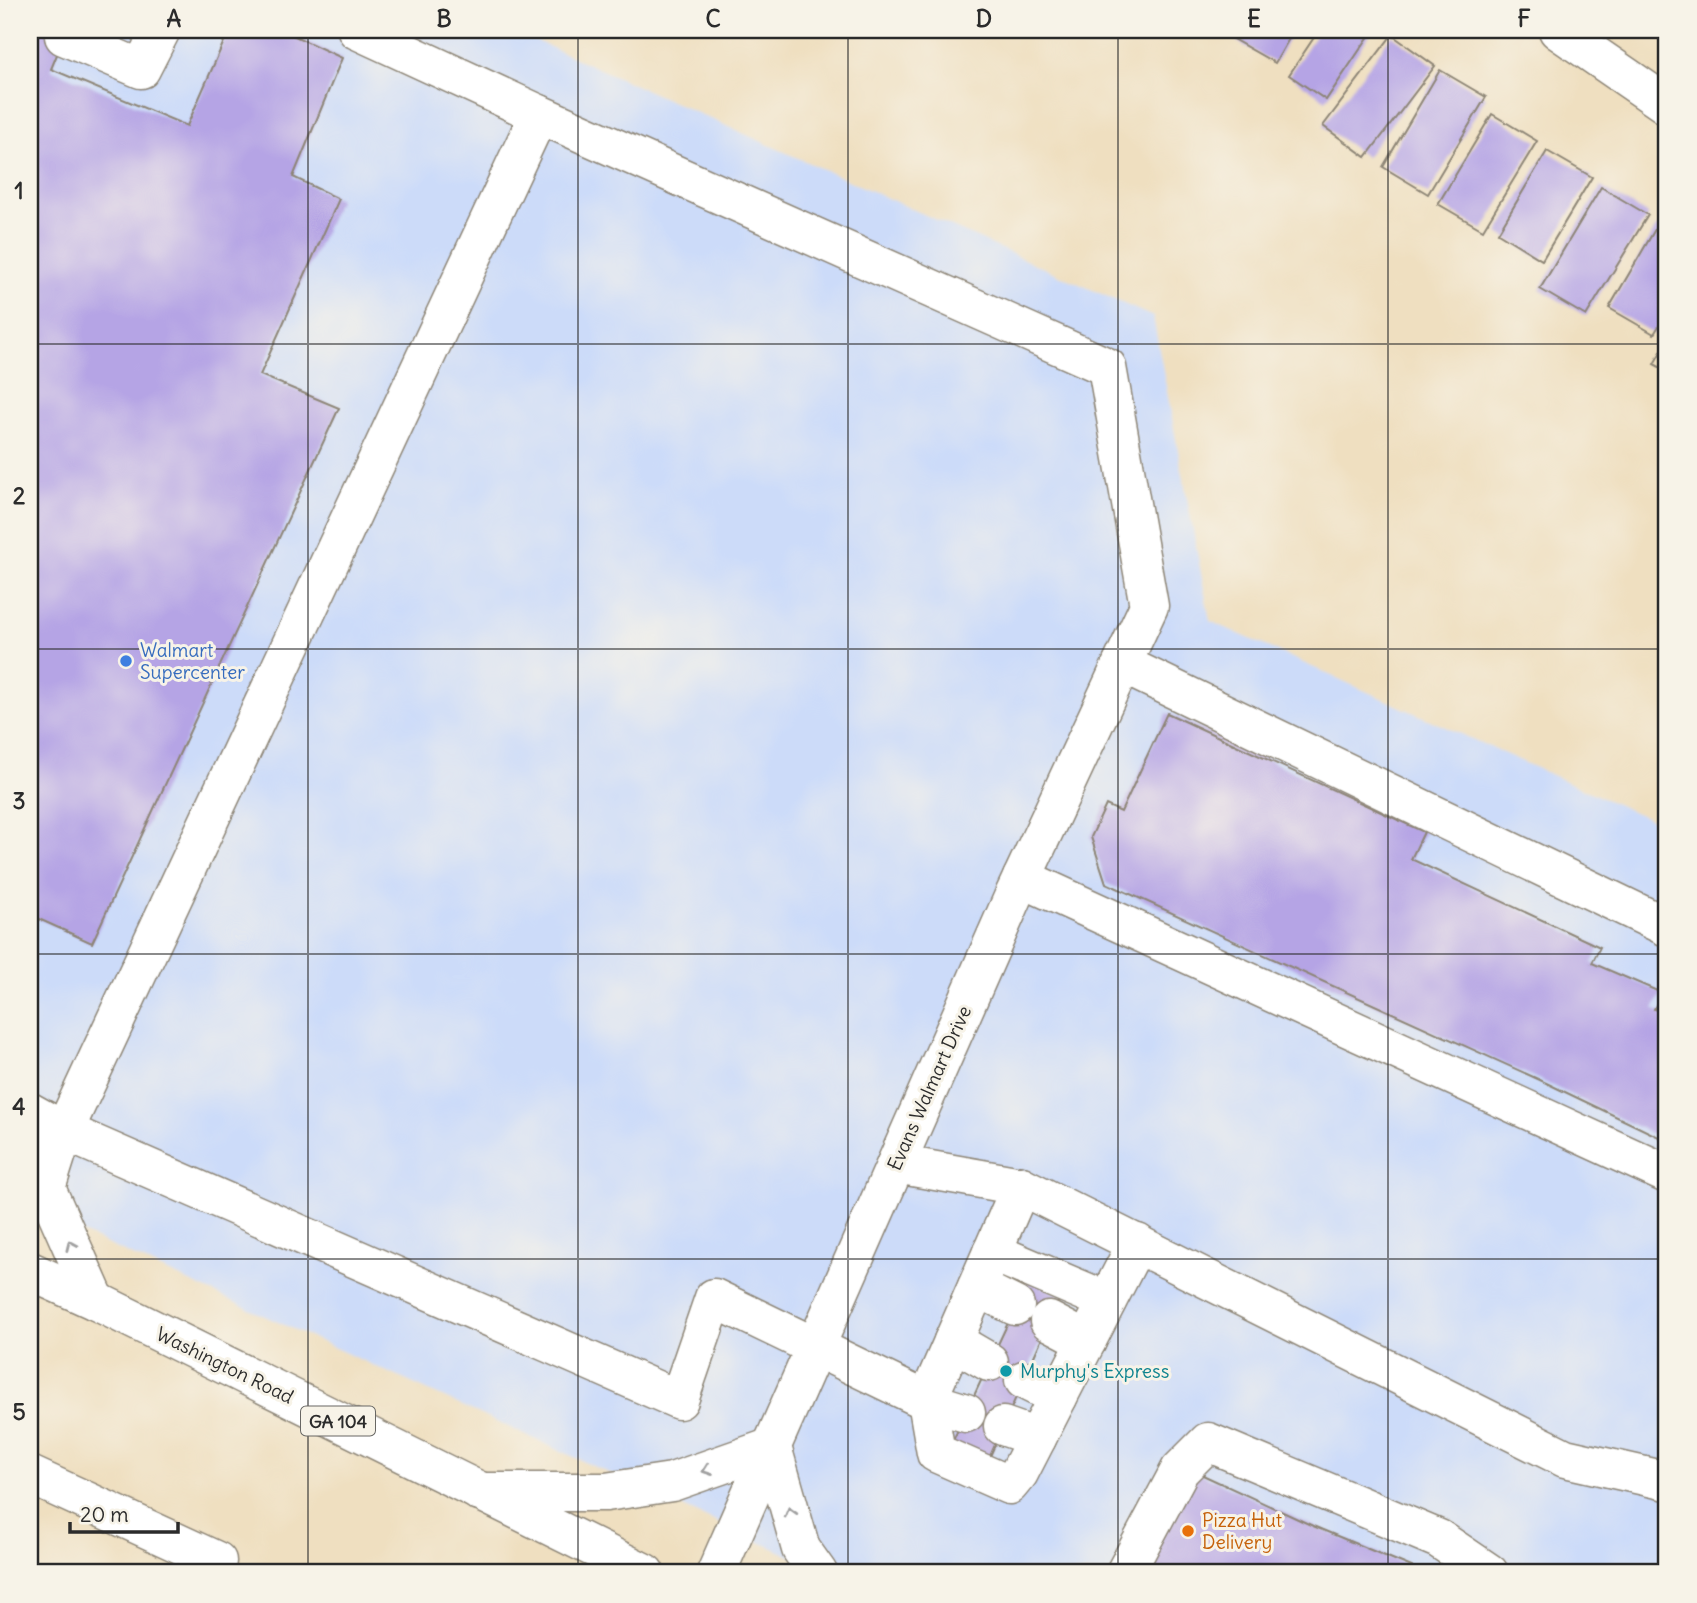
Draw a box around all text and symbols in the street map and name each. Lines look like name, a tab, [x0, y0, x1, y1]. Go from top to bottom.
text: A	[167, 4, 182, 33]
text: B	[436, 4, 452, 33]
text: C	[705, 4, 721, 33]
text: D	[976, 4, 992, 33]
text: E	[1247, 4, 1261, 33]
text: F	[1517, 4, 1531, 33]
text: 1	[14, 176, 24, 205]
text: 2	[13, 481, 26, 510]
place label: Walmart Supercenter	[140, 638, 245, 684]
marker: Walmart Supercenter	[118, 653, 134, 669]
text: 3	[12, 786, 26, 815]
street label: Evans Walmart Drive	[882, 1002, 976, 1174]
text: 4	[12, 1092, 26, 1121]
one-way arrow	[65, 1240, 79, 1252]
street label: Washington Road	[152, 1321, 298, 1409]
place label: Murphy's Express	[1020, 1359, 1169, 1383]
marker: Murphy's Express	[998, 1363, 1014, 1379]
text: 5	[12, 1397, 26, 1426]
road number: GA 104	[301, 1406, 375, 1436]
one-way arrow	[702, 1462, 714, 1476]
scale bar	[70, 1491, 178, 1535]
text: 20 m	[80, 1501, 129, 1528]
one-way arrow	[784, 1506, 799, 1518]
place label: Pizza Hut Delivery	[1202, 1508, 1282, 1554]
marker: Pizza Hut Delivery	[1180, 1523, 1196, 1539]

